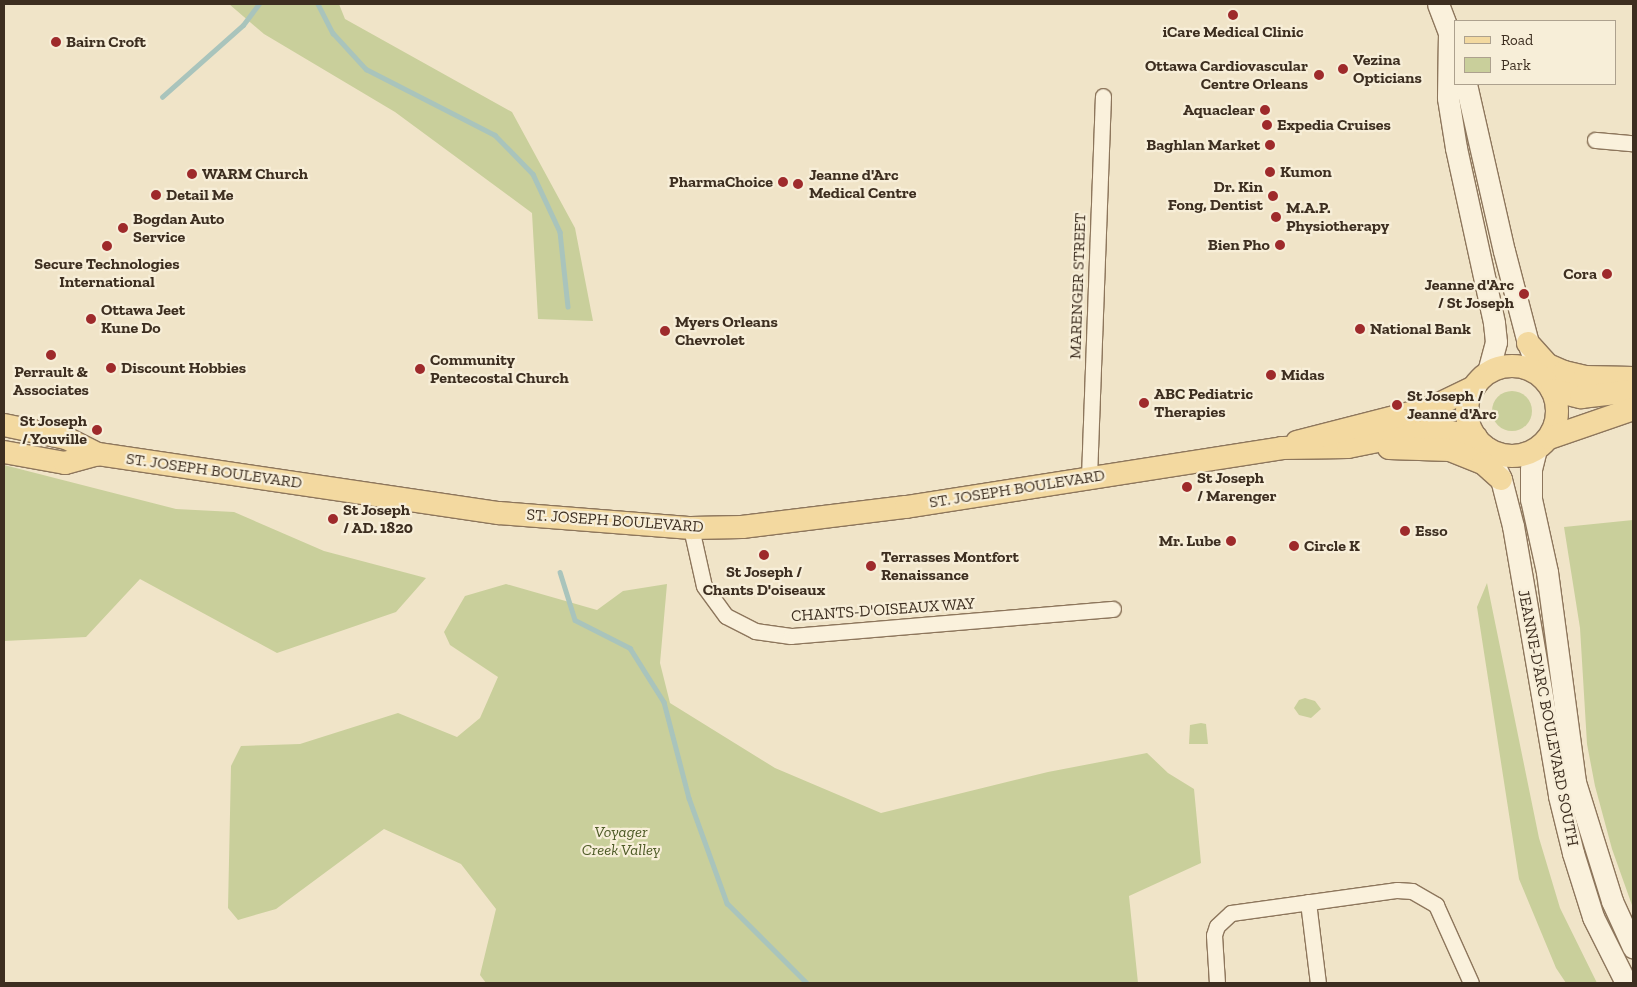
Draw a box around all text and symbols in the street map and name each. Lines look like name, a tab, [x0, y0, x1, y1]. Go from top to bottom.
marker: iCare Medical Clinic	[1227, 9, 1239, 21]
legend	[1454, 20, 1617, 85]
place label: iCare Medical Clinic	[1162, 22, 1304, 42]
text: Road	[1501, 31, 1533, 49]
place label: Bairn Croft	[66, 32, 146, 52]
marker: Bairn Croft	[50, 36, 62, 48]
place label: Vezina Opticians	[1353, 50, 1422, 88]
place label: Ottawa Cardiovascular Centre Orleans	[1145, 56, 1308, 94]
text: Park	[1501, 56, 1531, 74]
marker: Vezina Opticians	[1337, 63, 1349, 75]
marker: Ottawa Cardiovascular Centre Orleans	[1312, 68, 1326, 82]
place label: Aquaclear	[1183, 100, 1255, 120]
marker: Aquaclear	[1259, 104, 1271, 116]
place label: Expedia Cruises	[1277, 115, 1391, 135]
marker: Expedia Cruises	[1261, 119, 1273, 131]
place label: Baghlan Market	[1146, 135, 1260, 155]
marker: Baghlan Market	[1264, 139, 1276, 151]
place label: Kumon	[1280, 162, 1332, 182]
place label: WARM Church	[202, 164, 308, 184]
place label: Jeanne d'Arc Medical Centre	[809, 165, 917, 203]
marker: Kumon	[1264, 166, 1276, 178]
marker: WARM Church	[186, 168, 198, 180]
place label: PharmaChoice	[669, 172, 773, 192]
marker: PharmaChoice	[777, 176, 789, 188]
marker: Jeanne d'Arc Medical Centre	[791, 177, 805, 191]
place label: Dr. Kin Fong, Dentist	[1168, 177, 1263, 215]
place label: Detail Me	[166, 185, 234, 205]
marker: Detail Me	[150, 189, 162, 201]
marker: Dr. Kin Fong, Dentist	[1267, 190, 1279, 202]
place label: M.A.P. Physiotherapy	[1286, 198, 1389, 236]
place label: Bogdan Auto Service	[133, 209, 225, 247]
marker: M.A.P. Physiotherapy	[1270, 211, 1282, 223]
street label: MARENGER STREET	[1066, 213, 1090, 359]
marker: Bogdan Auto Service	[117, 222, 129, 234]
place label: Bien Pho	[1208, 235, 1270, 255]
marker: Bien Pho	[1274, 239, 1286, 251]
marker: Secure Technologies International	[101, 240, 113, 252]
place label: Secure Technologies International	[34, 254, 180, 292]
place label: Cora	[1563, 264, 1597, 284]
marker: Cora	[1601, 268, 1613, 280]
place label: Jeanne d'Arc / St Joseph	[1424, 275, 1514, 313]
marker: Jeanne d'Arc / St Joseph	[1518, 288, 1530, 300]
place label: Ottawa Jeet Kune Do	[101, 300, 185, 338]
place label: Myers Orleans Chevrolet	[675, 312, 778, 350]
marker: Ottawa Jeet Kune Do	[85, 313, 97, 325]
place label: National Bank	[1370, 319, 1471, 339]
marker: National Bank	[1354, 323, 1366, 335]
marker: Myers Orleans Chevrolet	[659, 325, 671, 337]
marker: Perrault & Associates	[45, 349, 57, 361]
place label: Community Pentecostal Church	[430, 350, 569, 388]
place label: Discount Hobbies	[121, 358, 246, 378]
place label: Perrault & Associates	[13, 362, 89, 400]
marker: Discount Hobbies	[105, 362, 117, 374]
marker: Community Pentecostal Church	[414, 363, 426, 375]
place label: Midas	[1281, 365, 1325, 385]
marker: Midas	[1265, 369, 1277, 381]
place label: ABC Pediatric Therapies	[1154, 384, 1253, 422]
place label: St Joseph / Jeanne d'Arc	[1407, 386, 1497, 424]
marker: ABC Pediatric Therapies	[1138, 397, 1150, 409]
marker: St Joseph / Jeanne d'Arc	[1391, 399, 1403, 411]
place label: St Joseph / Youville	[20, 411, 87, 449]
marker: St Joseph / Youville	[91, 424, 103, 436]
street label: ST. JOSEPH BOULEVARD	[125, 449, 303, 493]
street label: ST. JOSEPH BOULEVARD	[928, 466, 1106, 512]
place label: St Joseph / Marenger	[1197, 468, 1277, 506]
marker: St Joseph / Marenger	[1181, 481, 1193, 493]
place label: St Joseph / AD. 1820	[343, 500, 413, 538]
street label: ST. JOSEPH BOULEVARD	[526, 505, 704, 537]
marker: St Joseph / AD. 1820	[327, 513, 339, 525]
place label: Esso	[1415, 521, 1448, 541]
marker: Esso	[1399, 525, 1411, 537]
place label: Mr. Lube	[1159, 531, 1221, 551]
marker: Mr. Lube	[1225, 535, 1237, 547]
place label: Circle K	[1304, 536, 1360, 556]
marker: Circle K	[1288, 540, 1300, 552]
place label: Terrasses Montfort Renaissance	[881, 547, 1019, 585]
marker: St Joseph / Chants D'oiseaux	[758, 549, 770, 561]
marker: Terrasses Montfort Renaissance	[865, 560, 877, 572]
place label: St Joseph / Chants D'oiseaux	[703, 562, 825, 600]
street label: JEANNE-D'ARC BOULEVARD SOUTH	[1514, 588, 1582, 848]
street label: CHANTS-D'OISEAUX WAY	[790, 594, 976, 626]
park label: Voyager Creek Valley	[581, 822, 661, 860]

